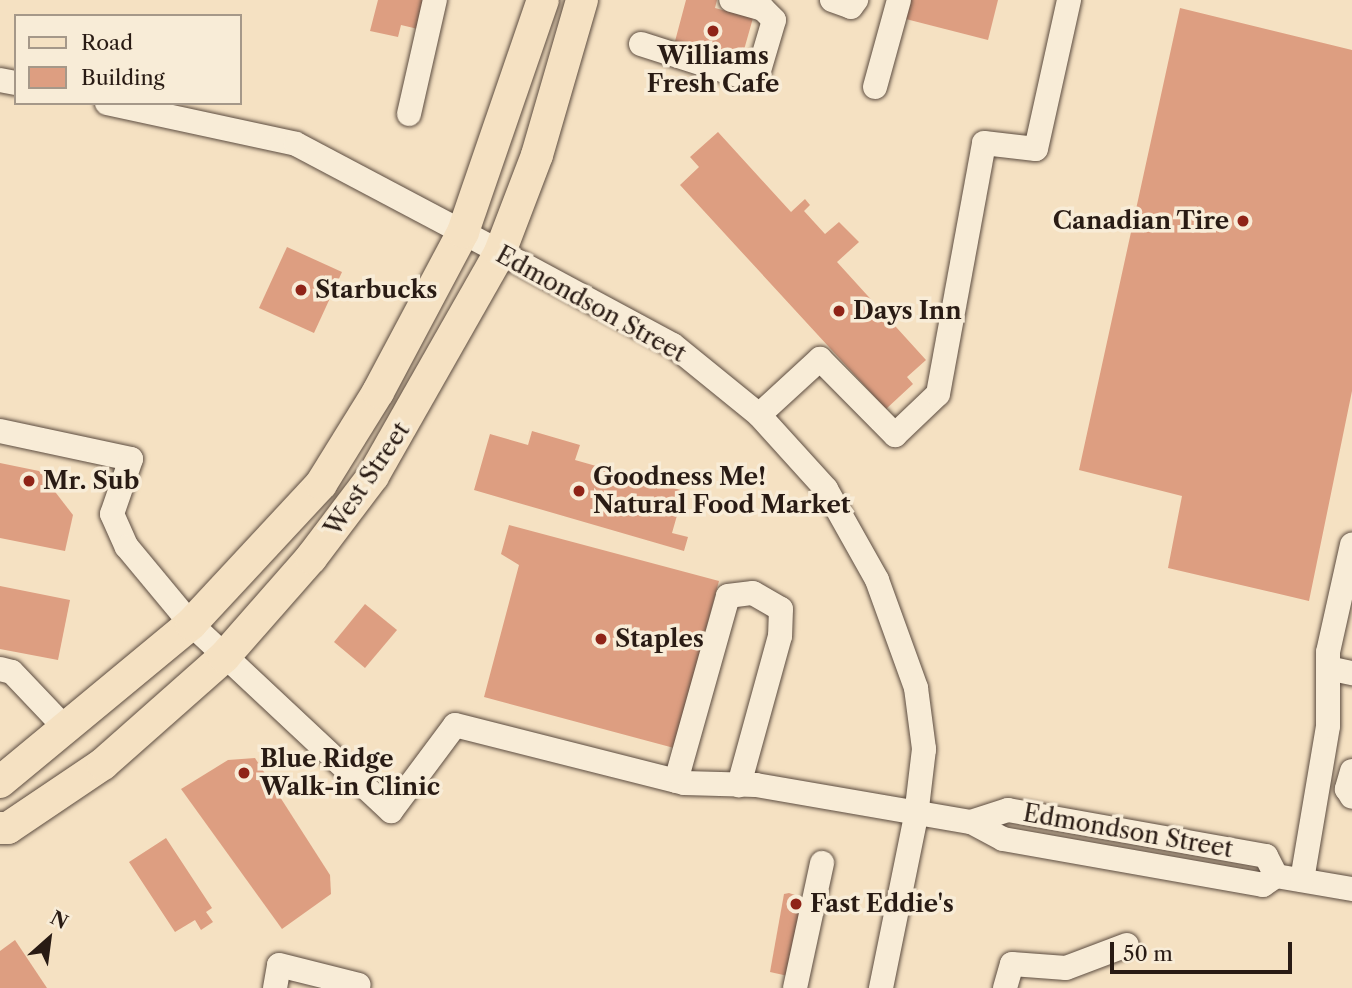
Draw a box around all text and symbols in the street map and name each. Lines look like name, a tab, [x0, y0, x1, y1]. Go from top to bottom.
legend	[14, 14, 242, 105]
marker: Williams Fresh Cafe	[705, 23, 721, 39]
text: Road	[81, 30, 133, 55]
place label: Williams Fresh Cafe	[647, 42, 779, 98]
text: Building	[81, 65, 165, 90]
place label: Canadian Tire	[1052, 207, 1229, 235]
marker: Canadian Tire	[1235, 213, 1251, 229]
street label: Edmondson Street	[491, 240, 691, 368]
place label: Starbucks	[315, 276, 437, 304]
marker: Starbucks	[293, 282, 309, 298]
place label: Days Inn	[853, 297, 962, 325]
marker: Days Inn	[831, 303, 847, 319]
street label: West Street	[318, 417, 416, 541]
place label: Goodness Me! Natural Food Market	[593, 463, 850, 519]
place label: Mr. Sub	[43, 467, 139, 495]
marker: Mr. Sub	[21, 473, 37, 489]
marker: Goodness Me! Natural Food Market	[571, 483, 587, 499]
place label: Staples	[615, 625, 704, 653]
marker: Staples	[593, 631, 609, 647]
place label: Blue Ridge Walk-in Clinic	[260, 745, 440, 801]
marker: Blue Ridge Walk-in Clinic	[234, 763, 254, 783]
street label: Edmondson Street	[1021, 798, 1235, 864]
place label: Fast Eddie's	[810, 890, 954, 918]
marker: Fast Eddie's	[788, 896, 804, 912]
north arrow	[14, 904, 84, 974]
text: N	[46, 906, 72, 934]
scale bar	[1114, 928, 1296, 972]
text: 50 m	[1123, 941, 1173, 966]

